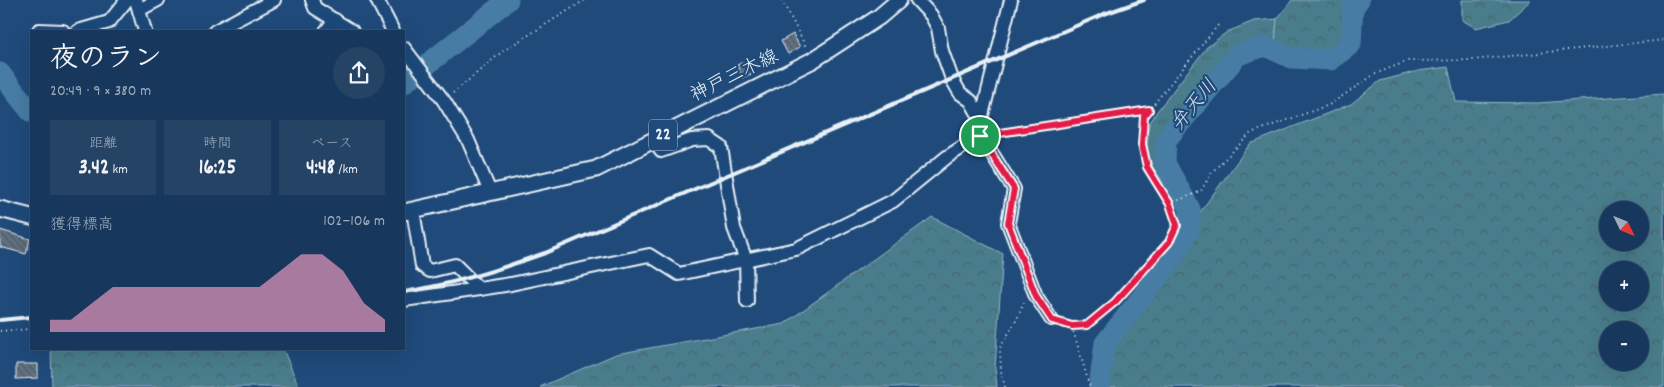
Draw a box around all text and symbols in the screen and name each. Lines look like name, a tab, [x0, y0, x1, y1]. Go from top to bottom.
text: 夜のラン	[50, 41, 162, 81]
street label: 神戸三木線	[686, 44, 784, 110]
button: share	[333, 47, 385, 99]
water label: 弁天川	[1165, 74, 1225, 138]
text: 20:49 · 9 × 380 m	[50, 80, 151, 103]
pin	[959, 115, 1001, 157]
road number: 22	[649, 120, 677, 150]
icon: arrive	[966, 122, 994, 150]
text: 距離	[89, 134, 117, 154]
text: 時間	[203, 134, 231, 154]
text: ペース	[311, 134, 352, 154]
text: 3.42	[79, 154, 109, 184]
text: 16:25	[199, 154, 236, 184]
text: 4:48	[306, 154, 335, 184]
text: km	[109, 160, 128, 180]
text: /km	[335, 160, 358, 180]
north arrow	[1599, 201, 1649, 251]
map controls	[1599, 201, 1649, 371]
text: 102–106 m	[323, 210, 385, 233]
text: 獲得標高	[50, 214, 114, 237]
button: +	[1599, 261, 1649, 311]
button: −	[1599, 321, 1649, 371]

